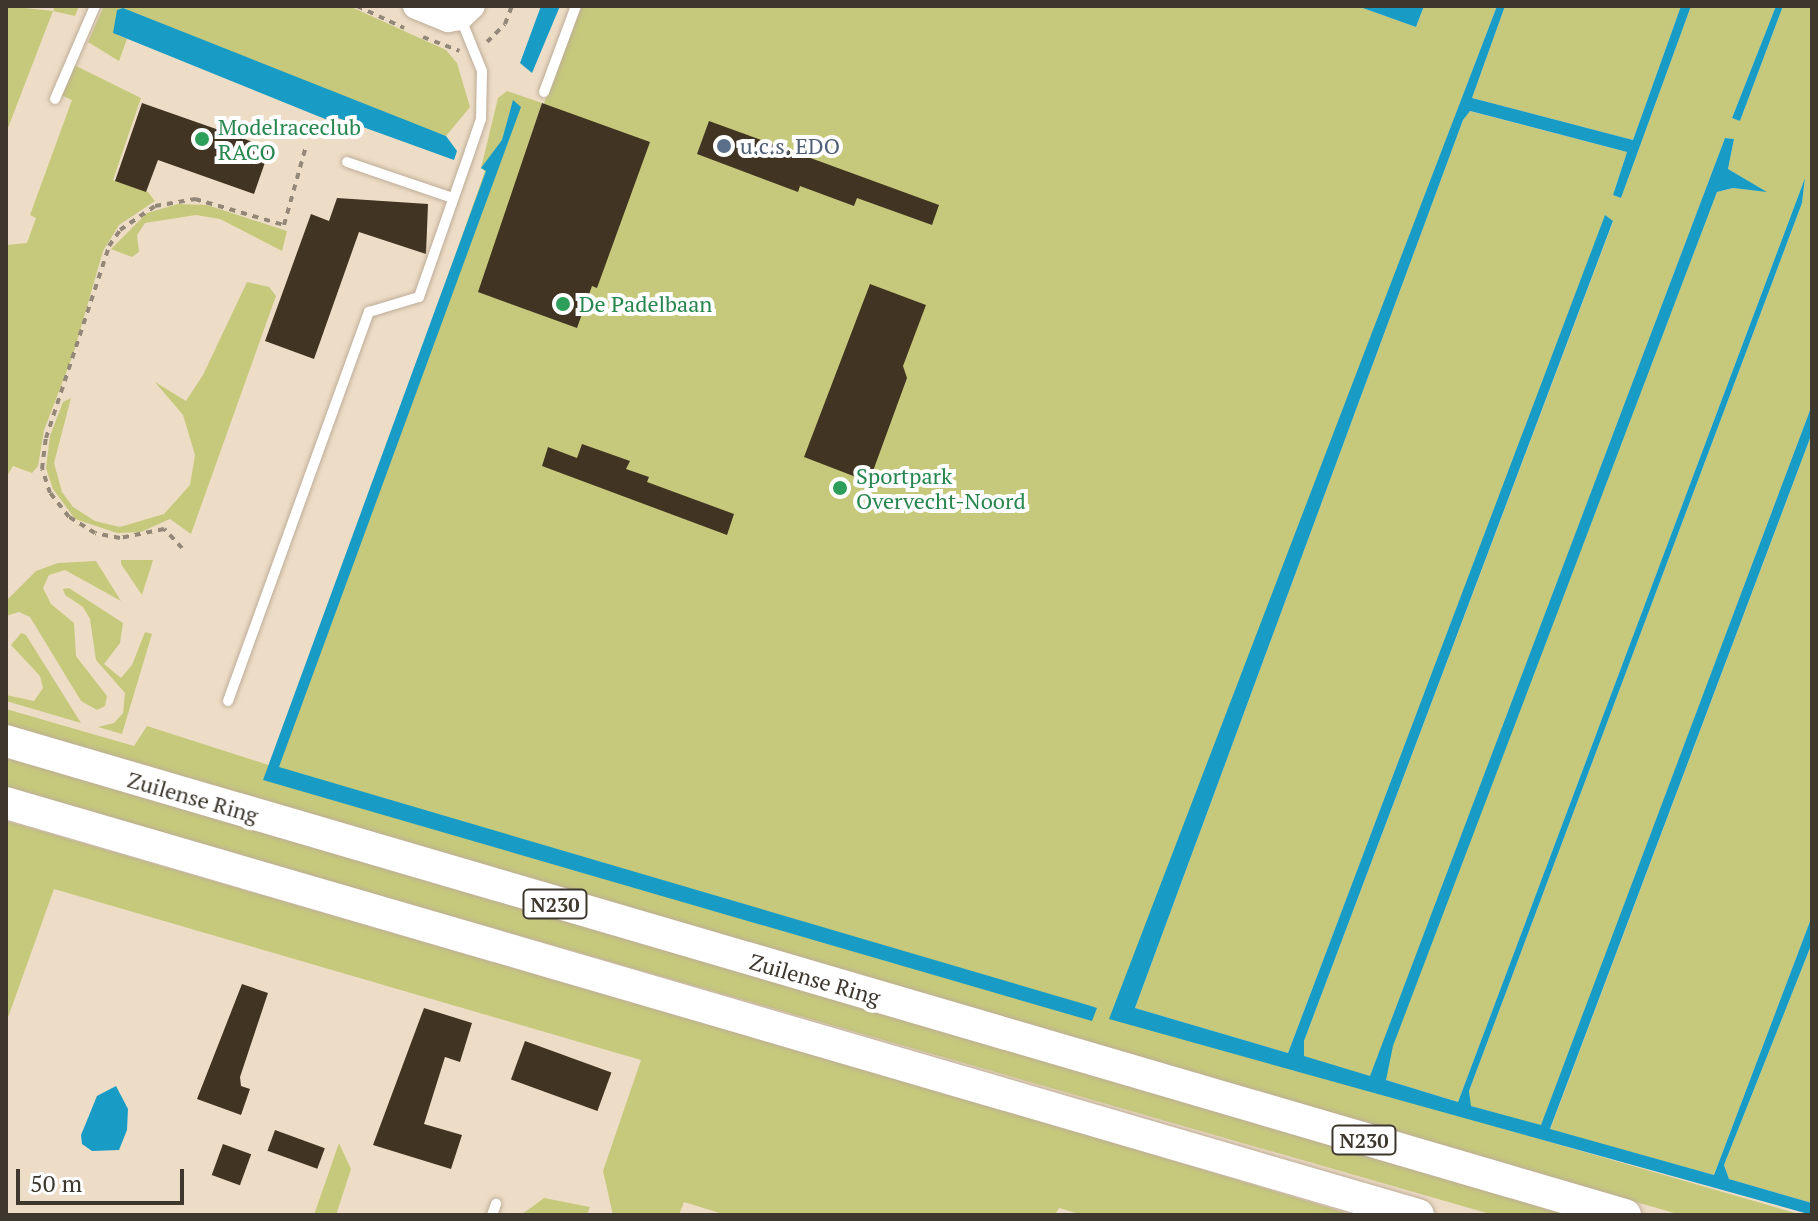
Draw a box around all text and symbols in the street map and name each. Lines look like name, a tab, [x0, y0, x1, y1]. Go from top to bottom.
place label: Modelraceclub RACO	[218, 113, 361, 164]
marker: Modelraceclub RACO	[193, 130, 211, 148]
place label: u.c.s. EDO	[740, 133, 841, 159]
marker: u.c.s. EDO	[715, 137, 733, 155]
place label: De Padelbaan	[579, 291, 712, 317]
marker: De Padelbaan	[554, 295, 572, 313]
place label: Sportpark Overvecht-Noord	[856, 462, 1026, 514]
marker: Sportpark Overvecht-Noord	[831, 479, 849, 497]
street label: Zuilense Ring	[125, 766, 261, 828]
road number: N230	[521, 888, 589, 920]
street label: Zuilense Ring	[747, 948, 883, 1010]
road number: N230	[1330, 1124, 1398, 1156]
scale bar	[20, 1153, 188, 1203]
text: 50 m	[30, 1167, 82, 1199]

